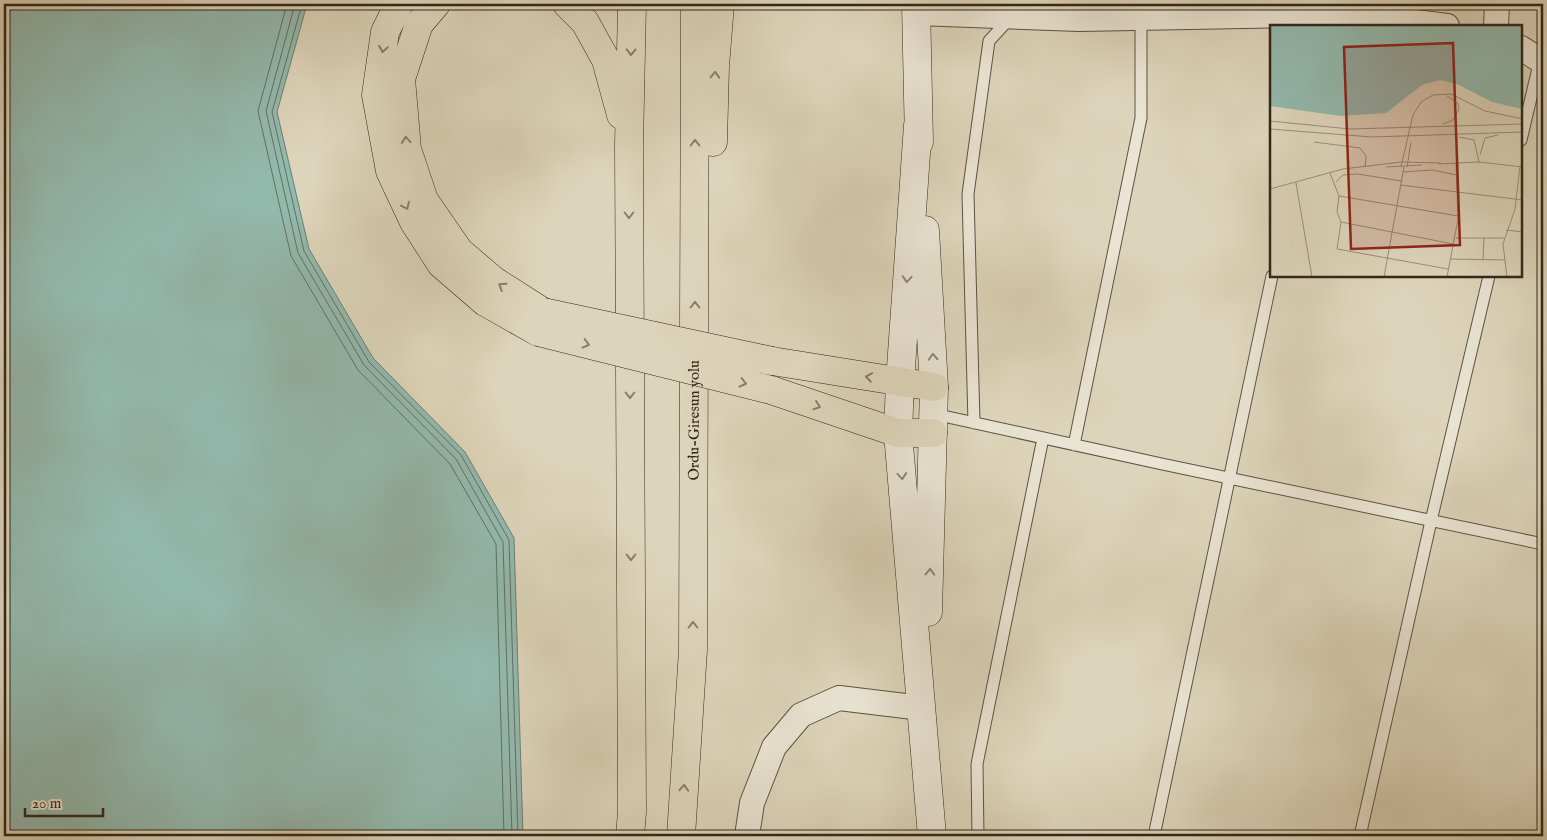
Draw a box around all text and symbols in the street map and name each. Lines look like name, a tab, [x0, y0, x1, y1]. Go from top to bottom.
inset map	[1270, 25, 1522, 278]
one-way arrow	[378, 45, 388, 54]
one-way arrow	[625, 49, 636, 57]
one-way arrow	[710, 71, 721, 79]
one-way arrow	[401, 136, 412, 144]
one-way arrow	[690, 139, 700, 146]
one-way arrow	[400, 201, 411, 210]
one-way arrow	[624, 212, 634, 219]
one-way arrow	[902, 275, 913, 283]
one-way arrow	[498, 282, 507, 292]
one-way arrow	[690, 301, 700, 309]
one-way arrow	[581, 338, 590, 349]
one-way arrow	[927, 353, 938, 361]
street label: Ordu-Giresun yolu	[684, 360, 703, 481]
one-way arrow	[865, 372, 873, 382]
one-way arrow	[739, 377, 748, 388]
one-way arrow	[625, 392, 635, 399]
one-way arrow	[812, 400, 821, 410]
one-way arrow	[896, 472, 907, 480]
one-way arrow	[626, 554, 636, 562]
one-way arrow	[924, 568, 935, 576]
one-way arrow	[688, 621, 698, 629]
one-way arrow	[679, 783, 690, 791]
scale bar	[25, 785, 102, 817]
text: 20 m	[32, 794, 62, 813]

